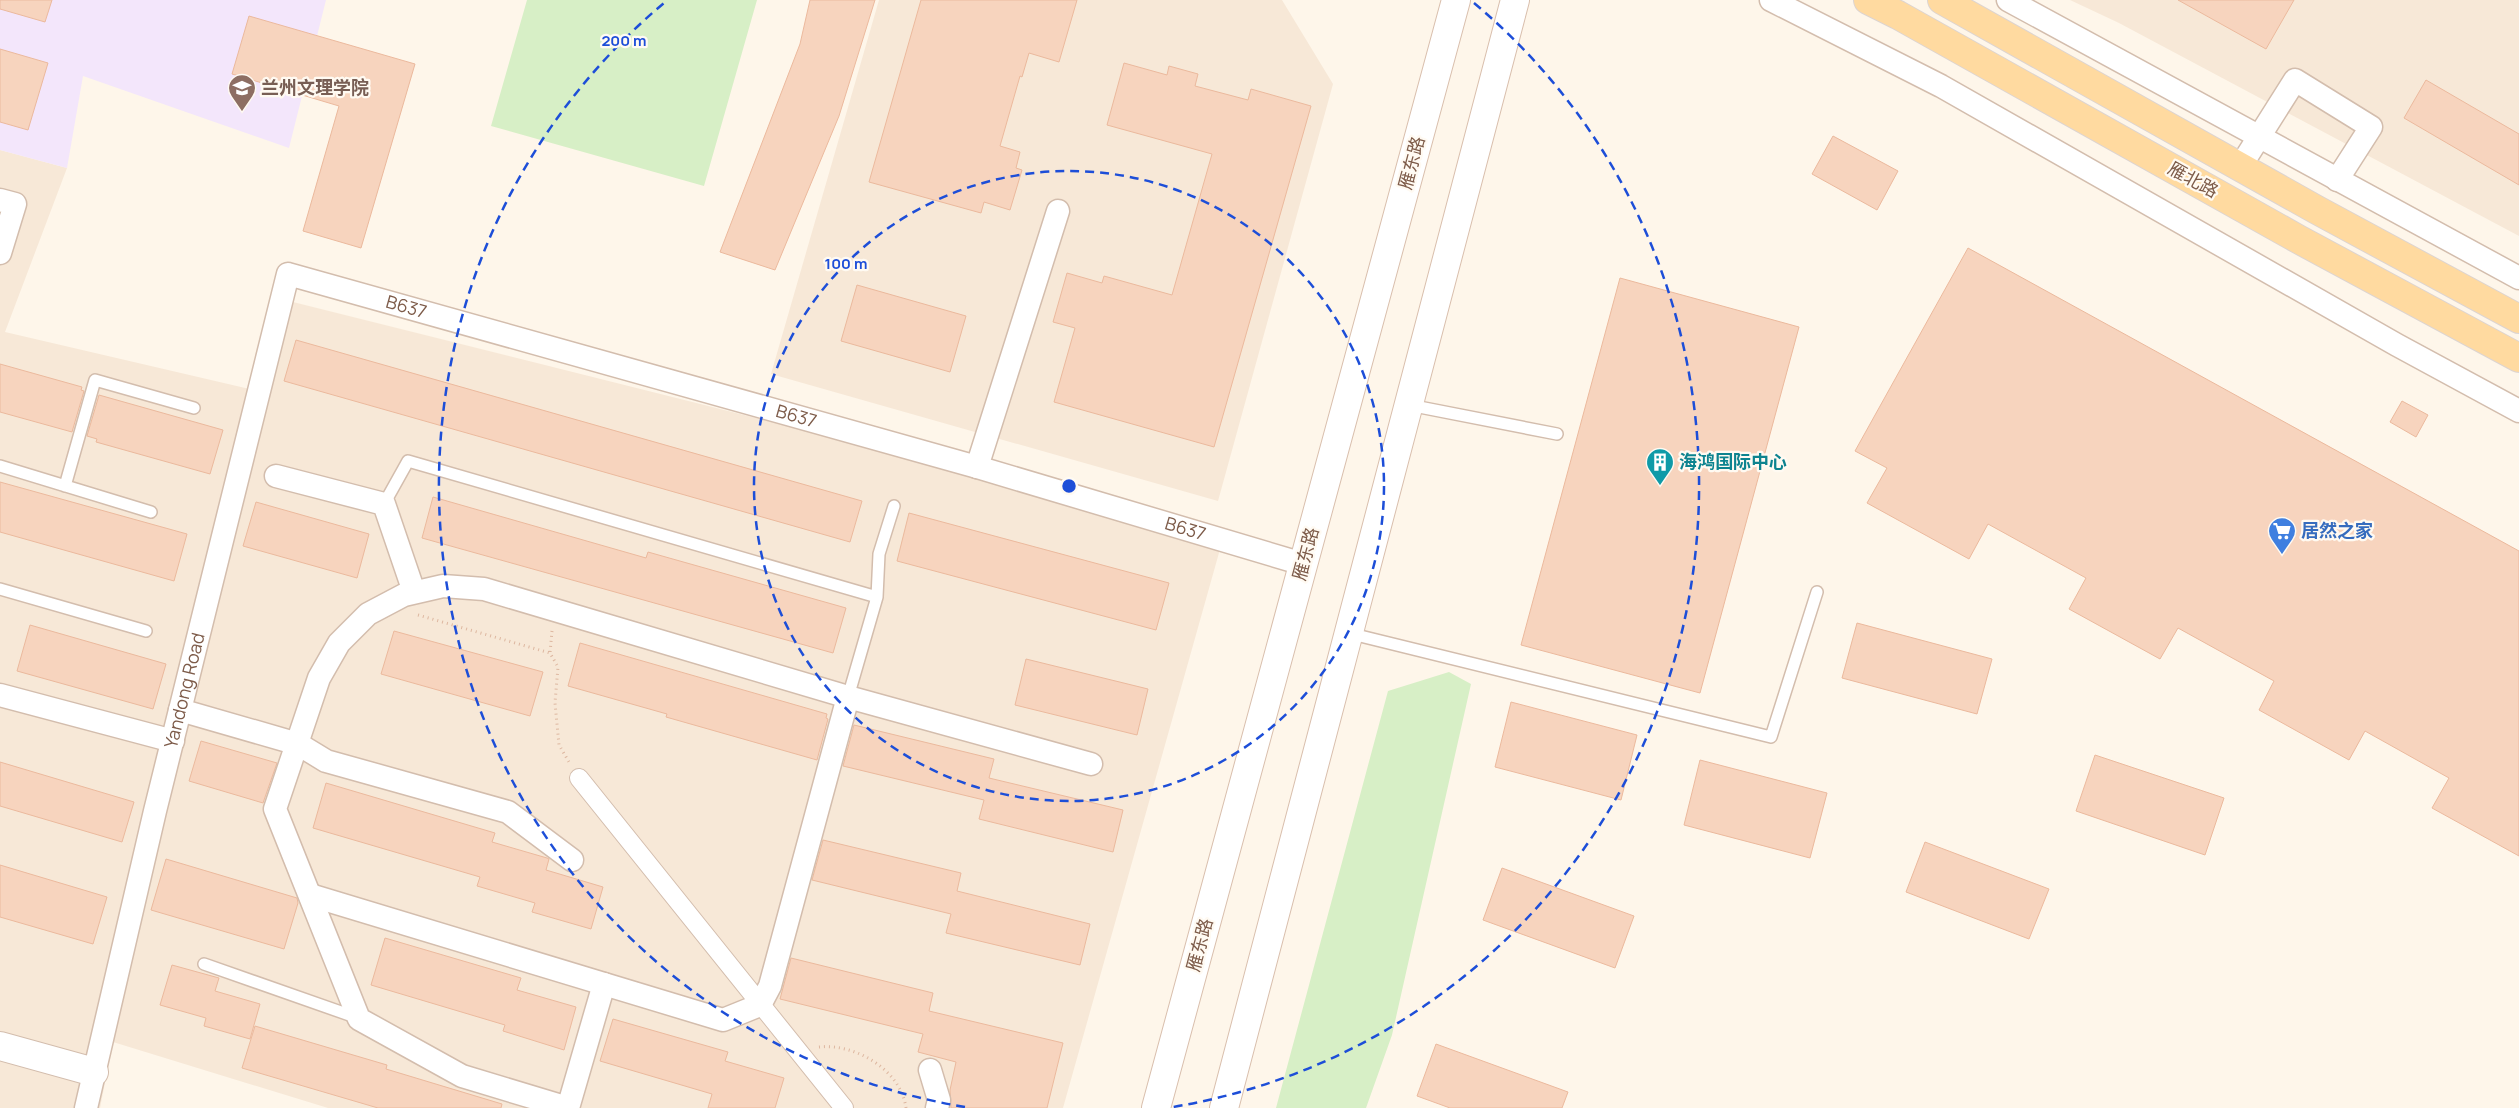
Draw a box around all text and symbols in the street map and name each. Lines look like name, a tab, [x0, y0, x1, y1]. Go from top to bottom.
text: 200 m	[601, 30, 647, 51]
school or university icon: 兰州文理学院	[227, 73, 257, 112]
place label: 兰州文理学院	[261, 75, 369, 99]
street label: 雁东路	[1392, 134, 1430, 192]
street label: 雁北路	[2164, 156, 2223, 203]
text: 100 m	[825, 253, 867, 274]
street label: B637	[383, 289, 430, 323]
street label: B637	[773, 398, 820, 433]
building icon: 海鸿国际中心	[1645, 447, 1675, 486]
place label: 海鸿国际中心	[1679, 449, 1787, 473]
centre of rings	[1060, 477, 1078, 495]
street label: B637	[1162, 511, 1209, 545]
supermarket icon: 居然之家	[2267, 516, 2297, 555]
place label: 居然之家	[2301, 518, 2373, 542]
street label: 雁东路	[1286, 525, 1324, 583]
street label: Yandong Road	[158, 630, 210, 751]
street label: 雁东路	[1180, 916, 1218, 974]

